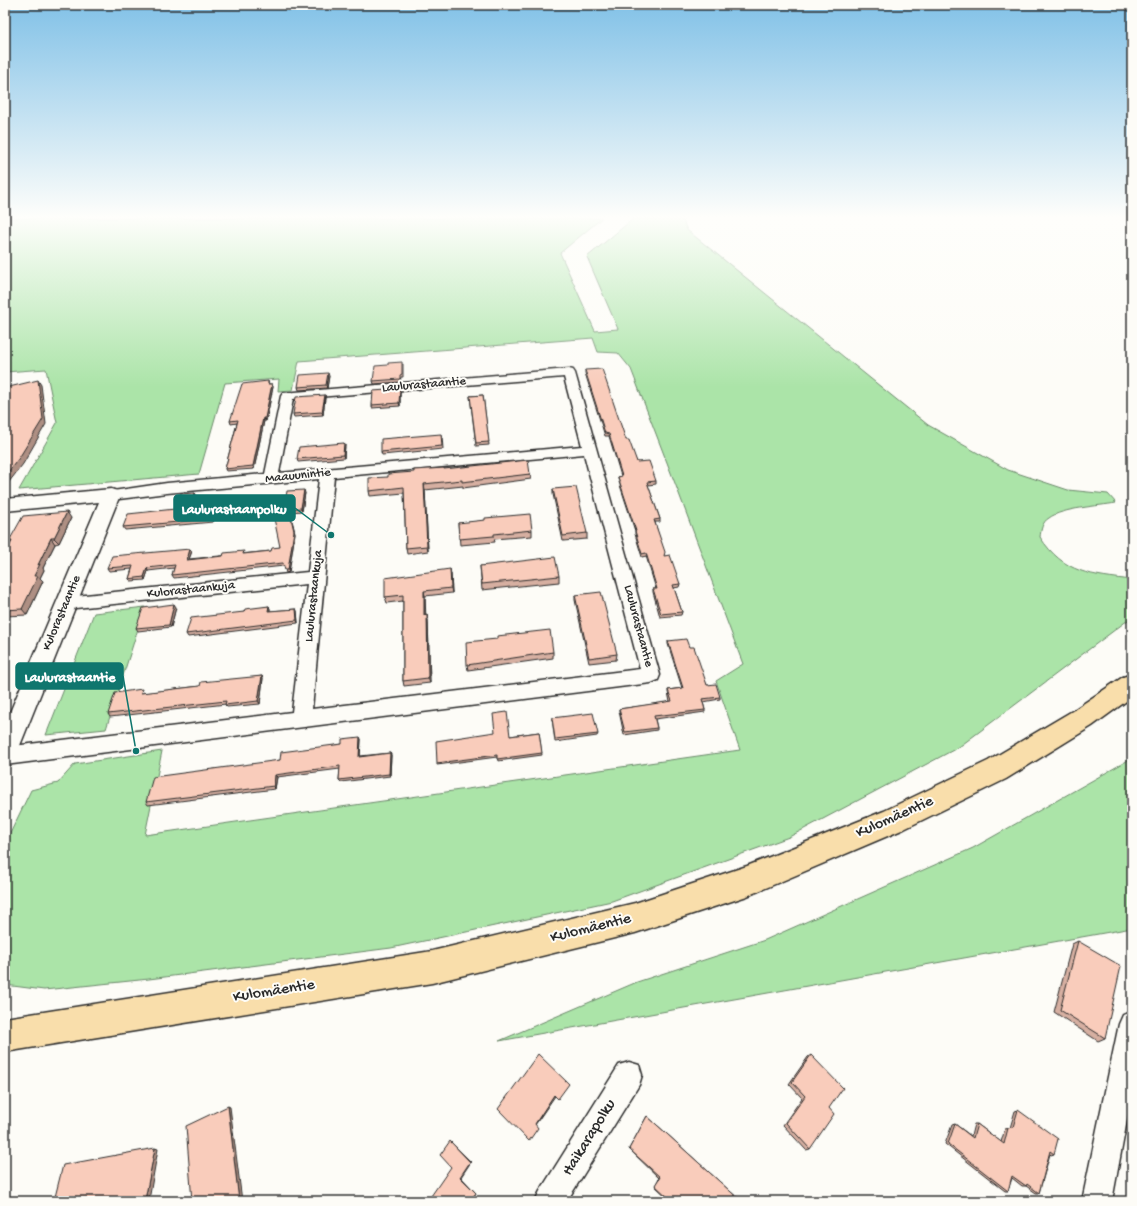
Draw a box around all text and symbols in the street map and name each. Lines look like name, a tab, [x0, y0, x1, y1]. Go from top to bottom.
street label: Laulurastaantie	[381, 374, 467, 396]
street label: Maauunintie	[265, 465, 332, 487]
callout: Laulurastaanpolku	[174, 495, 295, 521]
text: Laulurastaanpolku	[182, 502, 287, 519]
street label: Laulurastaankuja	[302, 548, 326, 643]
street label: Kulorastaantie	[39, 573, 85, 653]
street label: Kulorastaankuja	[146, 578, 236, 602]
street label: Laulurastaantie	[620, 583, 656, 669]
callout: Laulurastaantie	[16, 663, 123, 689]
text: Laulurastaantie	[25, 670, 116, 687]
street label: Kulomäentie	[853, 792, 937, 843]
street label: Kulomäentie	[549, 910, 634, 948]
street label: Kulomäentie	[232, 976, 317, 1008]
street label: Haikarapolku	[559, 1096, 621, 1180]

